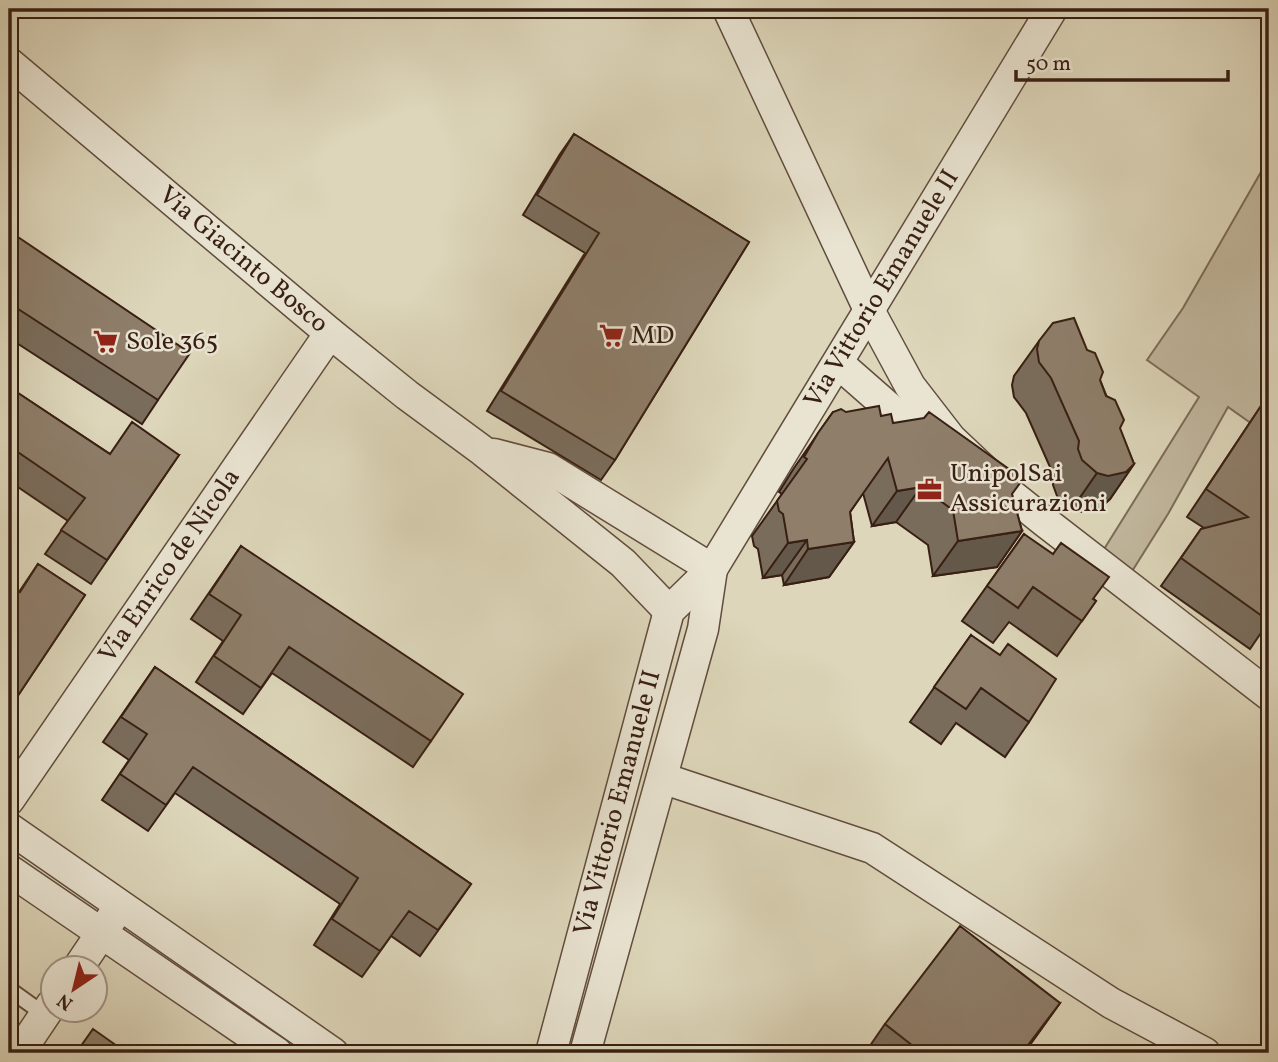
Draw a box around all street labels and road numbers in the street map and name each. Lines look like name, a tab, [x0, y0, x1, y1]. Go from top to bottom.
street label: Via Vittorio Emanuele II	[796, 163, 968, 415]
street label: Via Giacinto Bosco	[151, 178, 336, 342]
street label: Via Enrico de Nicola	[90, 462, 249, 670]
street label: Via Vittorio Emanuele II	[565, 666, 670, 939]

